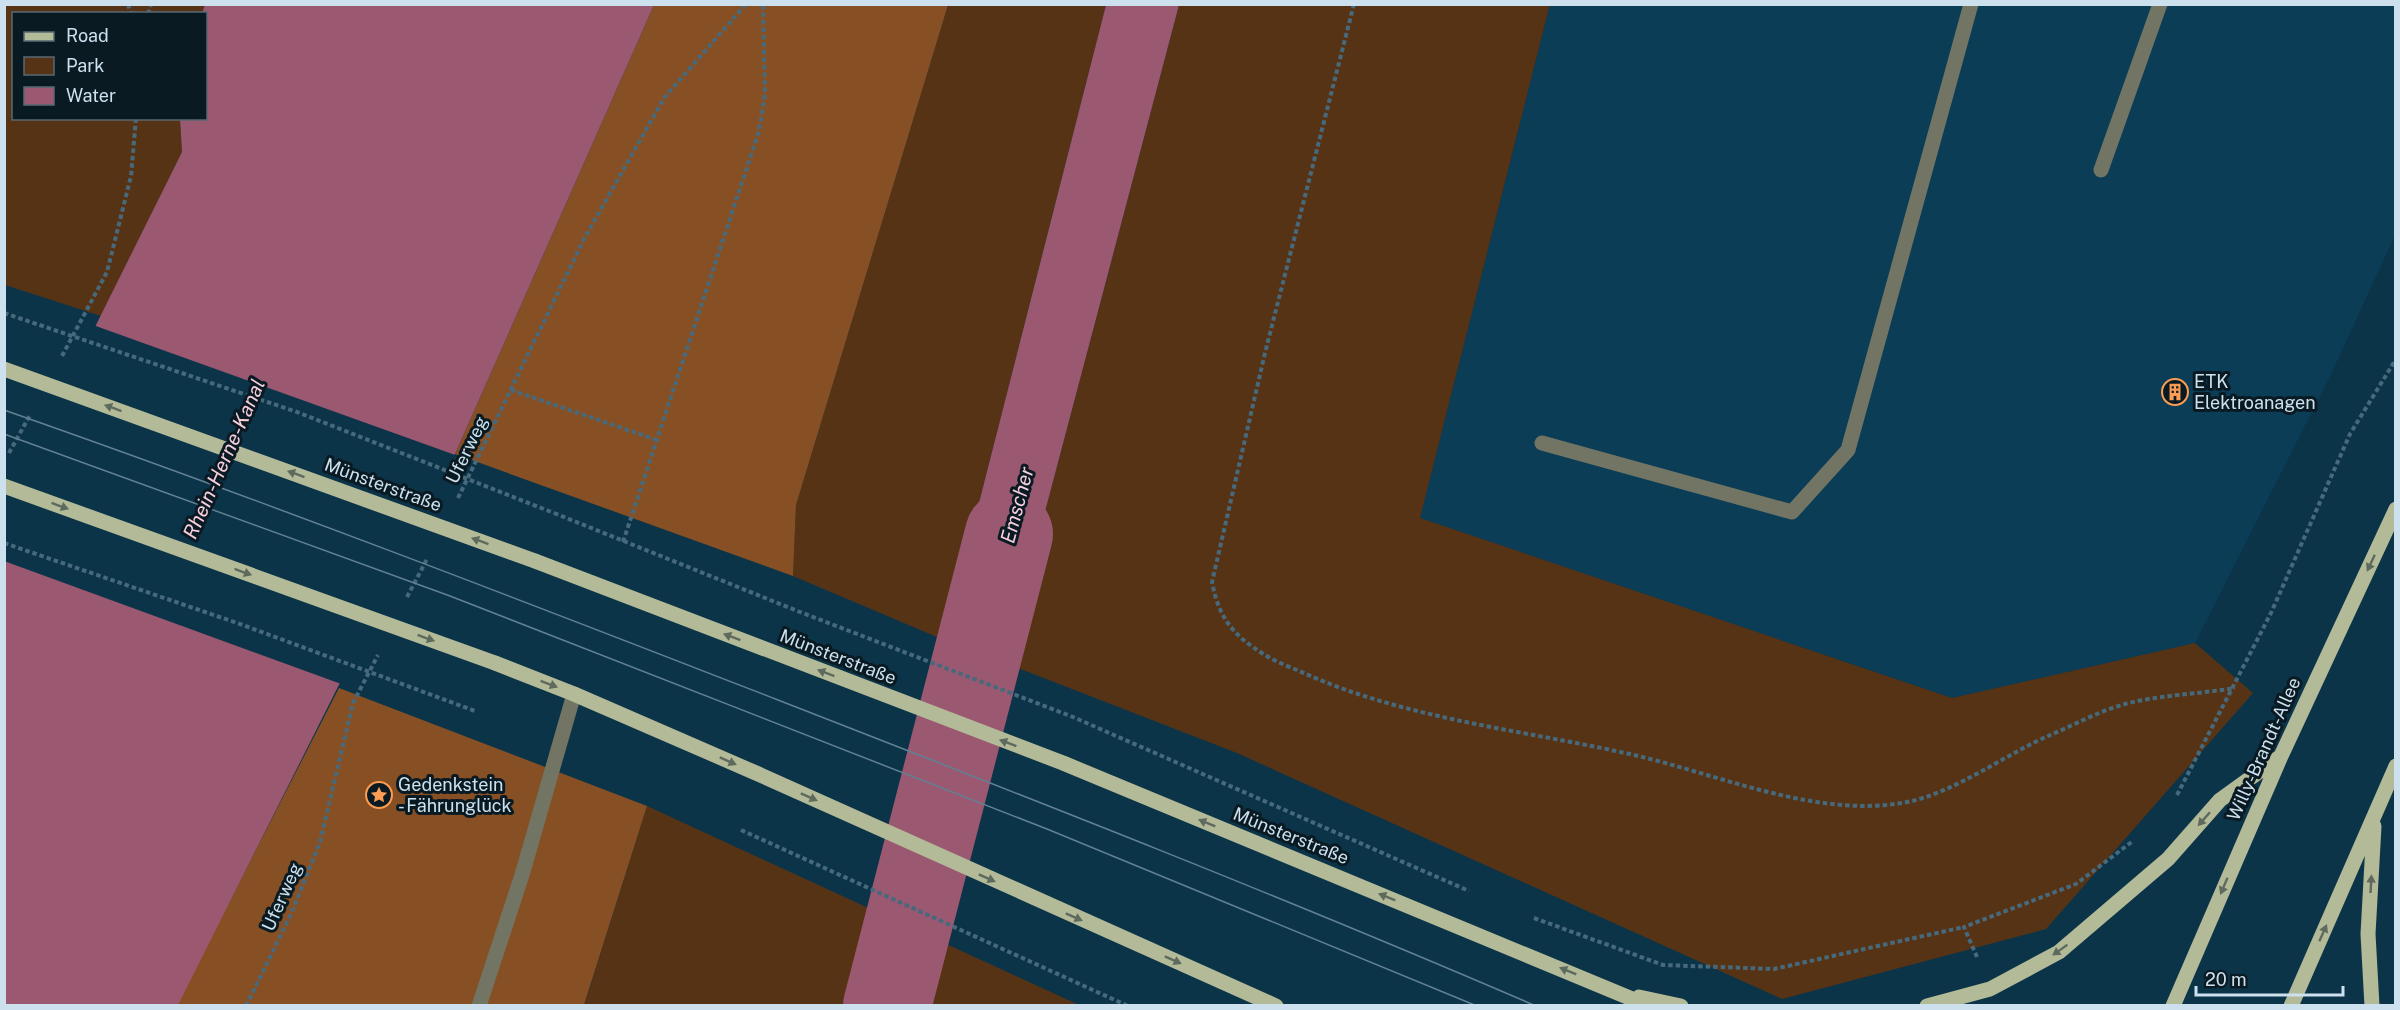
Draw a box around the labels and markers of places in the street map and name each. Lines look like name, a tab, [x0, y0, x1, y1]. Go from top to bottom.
place label: ETK Elektroanagen	[2194, 371, 2316, 413]
building icon: ETK Elektroanagen	[2160, 377, 2190, 407]
place label: Gedenkstein - Fährunglück	[398, 774, 512, 816]
place icon: Gedenkstein - Fährunglück	[364, 780, 394, 810]

